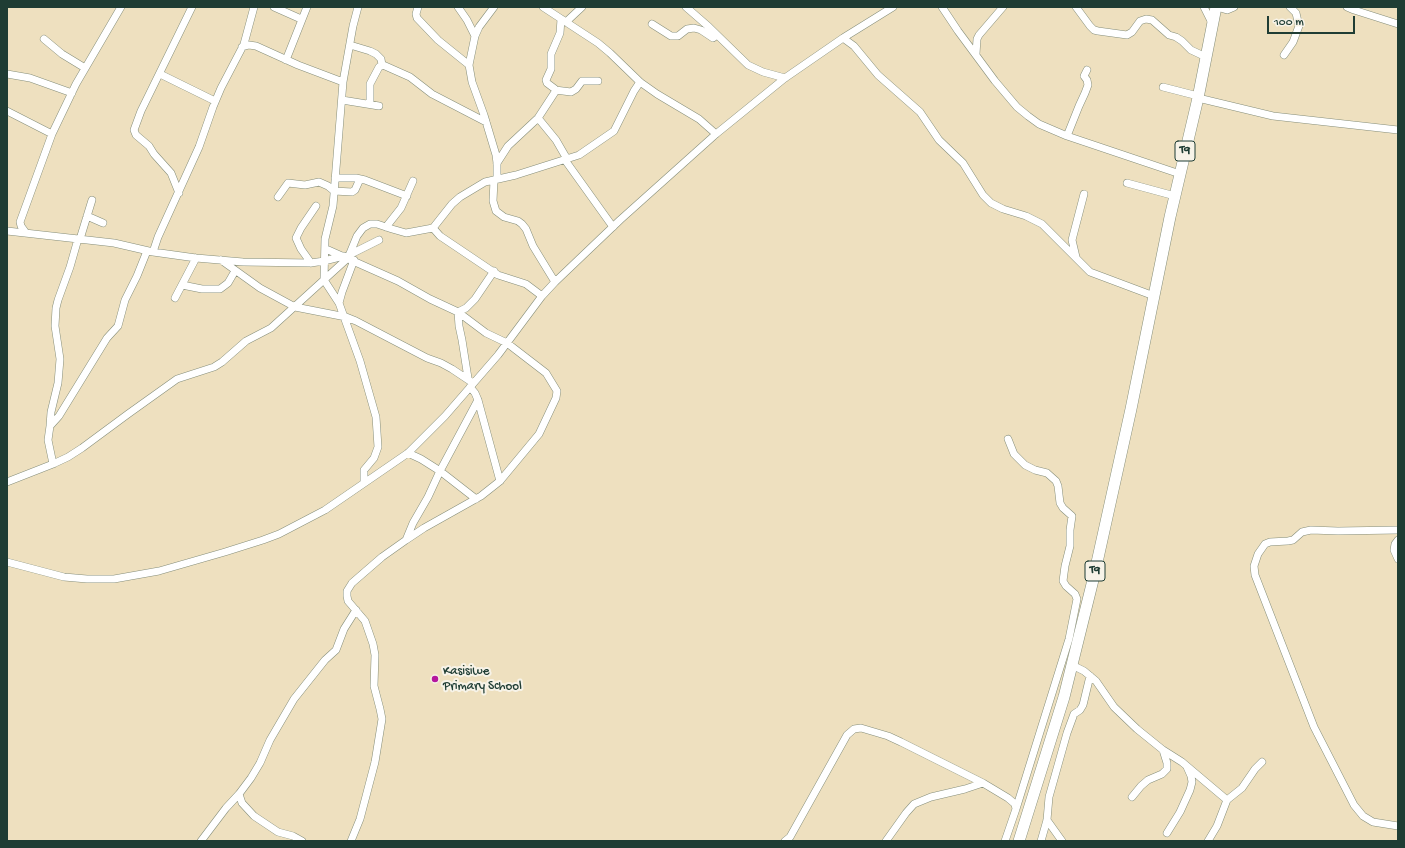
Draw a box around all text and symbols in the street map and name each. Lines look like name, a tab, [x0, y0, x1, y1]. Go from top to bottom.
scale bar	[1269, 8, 1357, 34]
text: 100 m	[1274, 16, 1304, 30]
road number: T9	[1175, 141, 1195, 161]
road number: T9	[1085, 561, 1105, 581]
place label: Kasisiwe Primary School	[443, 664, 522, 695]
marker: Kasisiwe Primary School	[430, 674, 440, 684]

